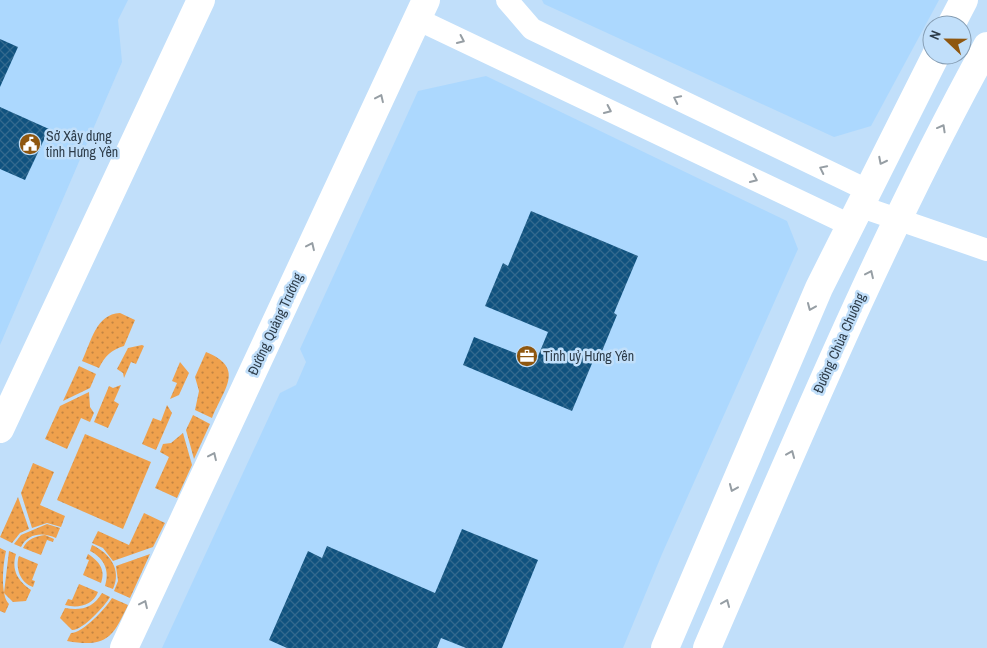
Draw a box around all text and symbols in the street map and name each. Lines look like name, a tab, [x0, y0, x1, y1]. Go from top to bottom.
north arrow	[922, 15, 972, 65]
text: N	[925, 28, 945, 42]
one-way arrow	[456, 33, 465, 44]
one-way arrow	[373, 94, 384, 103]
one-way arrow	[673, 94, 682, 105]
one-way arrow	[602, 103, 611, 113]
one-way arrow	[936, 124, 946, 133]
place label: Sở Xây dựng tỉnh Hưng Yên	[46, 127, 118, 161]
public building icon: Sở Xây dựng tỉnh Hưng Yên	[18, 132, 42, 156]
one-way arrow	[878, 156, 888, 165]
one-way arrow	[819, 165, 828, 175]
one-way arrow	[749, 173, 758, 184]
one-way arrow	[305, 242, 315, 251]
street label: Đường Quảng Trường	[244, 270, 307, 378]
one-way arrow	[864, 270, 874, 279]
street label: Đường Chùa Chuông	[809, 290, 869, 396]
one-way arrow	[806, 302, 817, 311]
office icon: Tỉnh uỷ Hưng Yên	[515, 344, 539, 368]
place label: Tỉnh uỷ Hưng Yên	[543, 347, 634, 365]
one-way arrow	[784, 450, 795, 459]
one-way arrow	[206, 453, 216, 462]
one-way arrow	[728, 483, 739, 492]
one-way arrow	[719, 599, 730, 608]
one-way arrow	[138, 600, 149, 609]

